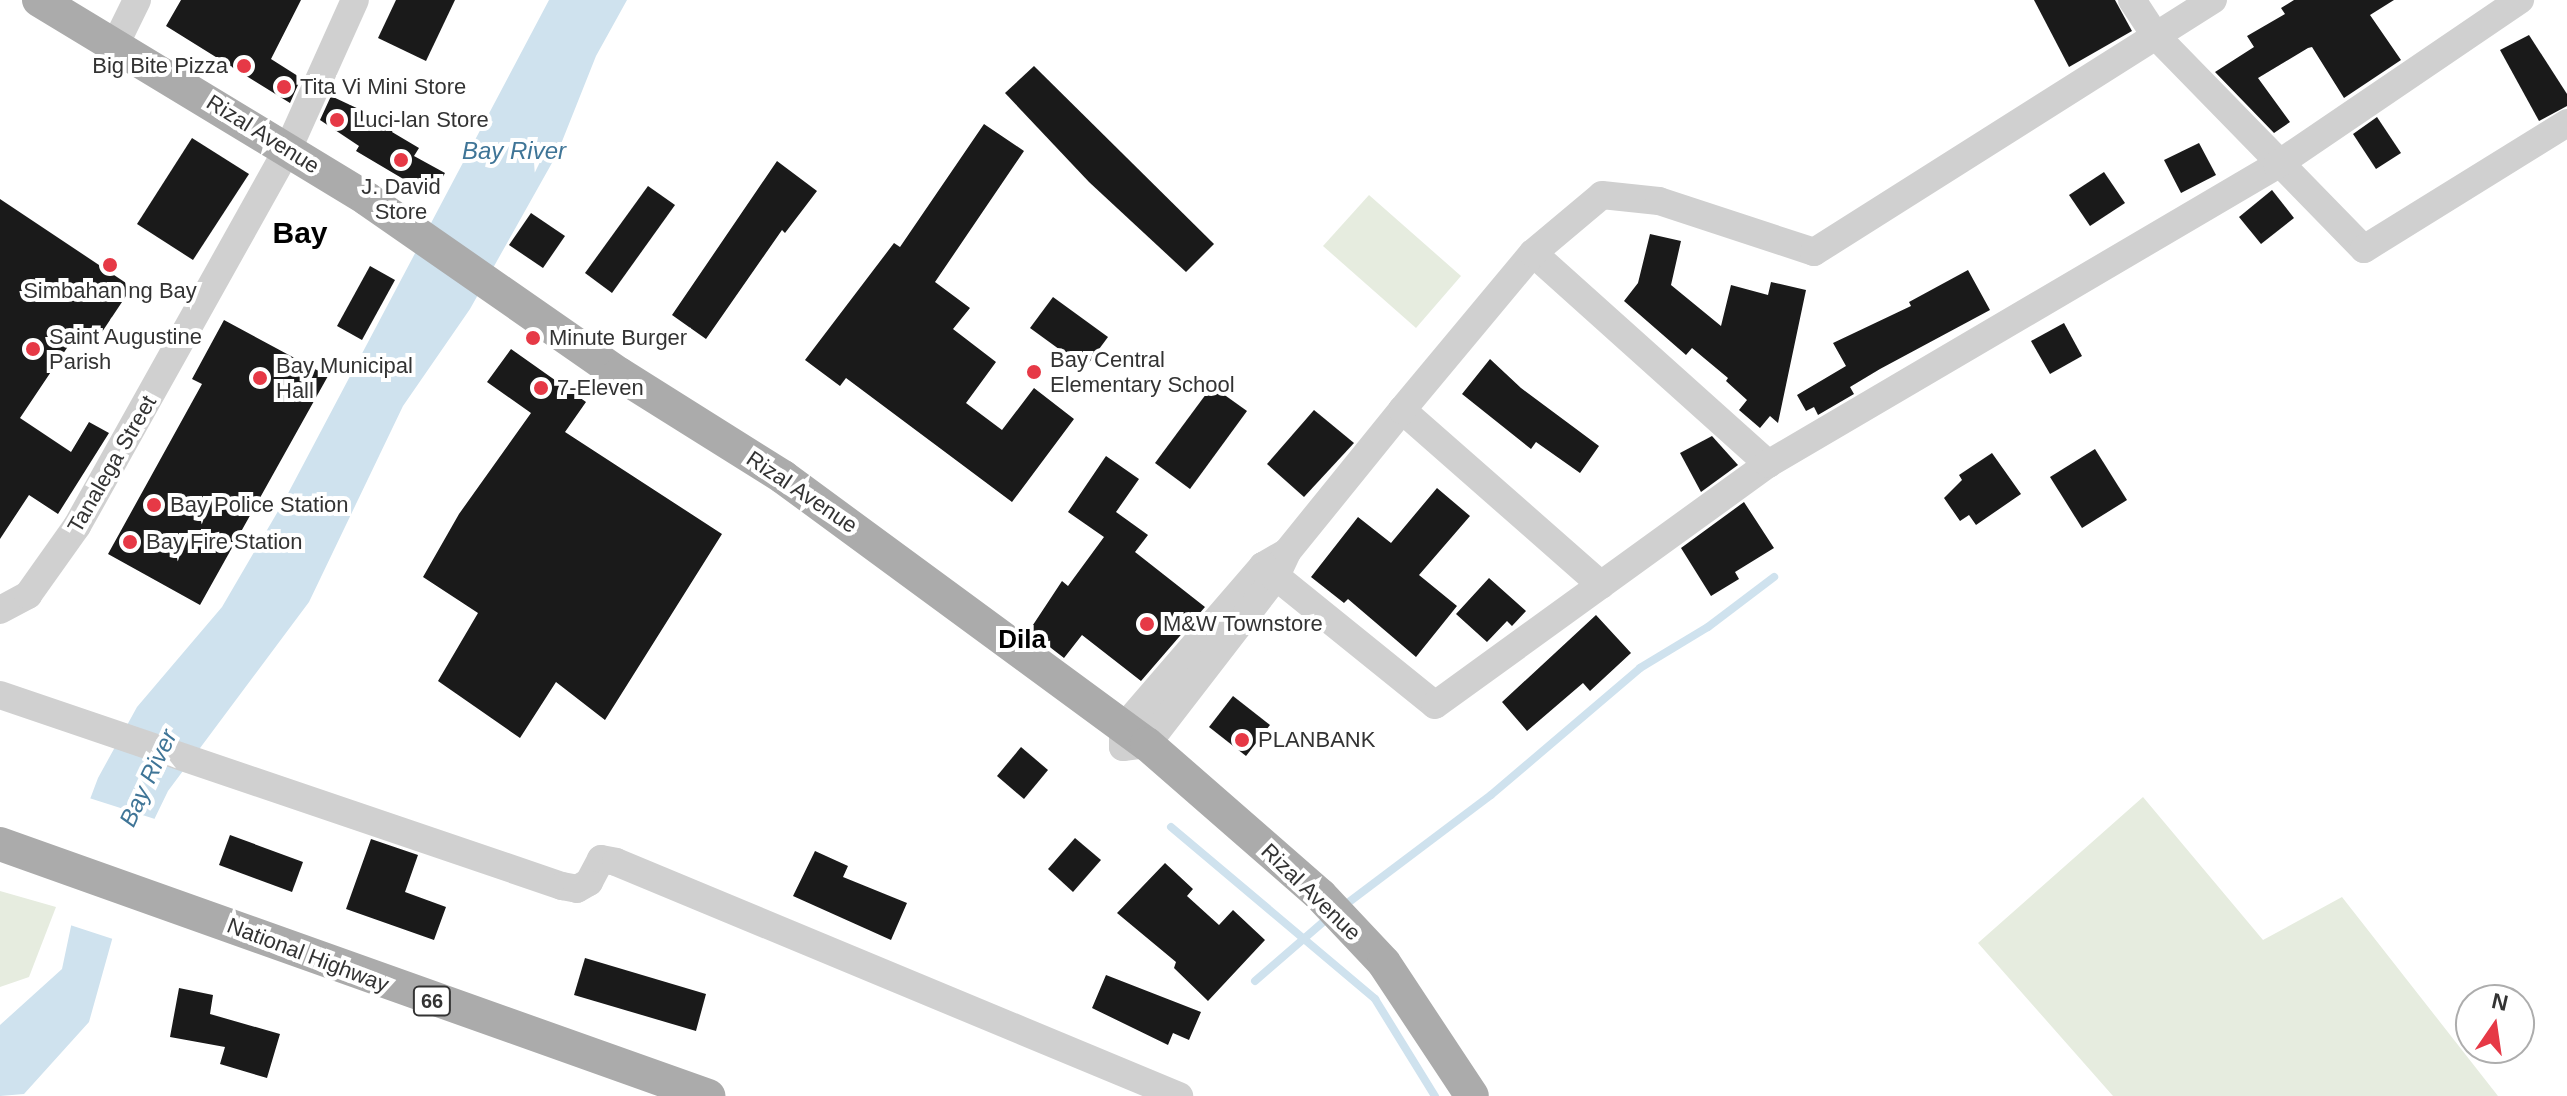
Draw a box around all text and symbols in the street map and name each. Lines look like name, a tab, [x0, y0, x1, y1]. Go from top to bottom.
place label: Big Bite Pizza	[92, 53, 228, 79]
marker: Big Bite Pizza	[235, 57, 253, 75]
place label: Tita Vi Mini Store	[300, 74, 466, 100]
marker: Tita Vi Mini Store	[275, 78, 293, 96]
street label: Rizal Avenue	[201, 89, 325, 179]
place label: Luci-lan Store	[353, 107, 489, 133]
marker: Luci-lan Store	[328, 111, 346, 129]
water label: Bay River	[462, 137, 566, 165]
marker: J. David Store	[392, 151, 410, 169]
place label: J. David Store	[361, 173, 441, 224]
district label: Bay	[272, 215, 328, 251]
marker: Simbahan ng Bay	[101, 256, 119, 274]
place label: Simbahan ng Bay	[23, 278, 197, 304]
place label: Saint Augustine Parish	[49, 323, 203, 374]
place label: Minute Burger	[549, 325, 687, 351]
marker: Minute Burger	[524, 329, 542, 347]
marker: Saint Augustine Parish	[24, 340, 42, 358]
place label: Bay Central Elementary School	[1050, 346, 1235, 398]
place label: Bay Municipal Hall	[276, 352, 413, 404]
marker: Bay Central Elementary School	[1025, 363, 1043, 381]
marker: Bay Municipal Hall	[251, 369, 269, 387]
place label: 7-Eleven	[557, 375, 644, 401]
marker: 7-Eleven	[532, 379, 550, 397]
street label: Tanalega Street	[62, 391, 162, 537]
street label: Rizal Avenue	[741, 445, 863, 539]
place label: Bay Police Station	[170, 492, 349, 518]
marker: Bay Police Station	[145, 496, 163, 514]
place label: Bay Fire Station	[146, 529, 303, 555]
marker: Bay Fire Station	[121, 533, 139, 551]
place label: M&W Townstore	[1163, 611, 1323, 637]
marker: M&W Townstore	[1138, 615, 1156, 633]
district label: Dila	[998, 624, 1046, 656]
water label: Bay River	[113, 725, 183, 831]
place label: PLANBANK	[1258, 727, 1375, 753]
marker: PLANBANK	[1233, 731, 1251, 749]
street label: Rizal Avenue	[1255, 838, 1367, 946]
street label: National Highway	[223, 912, 393, 998]
north arrow	[2455, 984, 2535, 1064]
road number: 66	[412, 985, 452, 1017]
text: N	[2490, 988, 2511, 1016]

